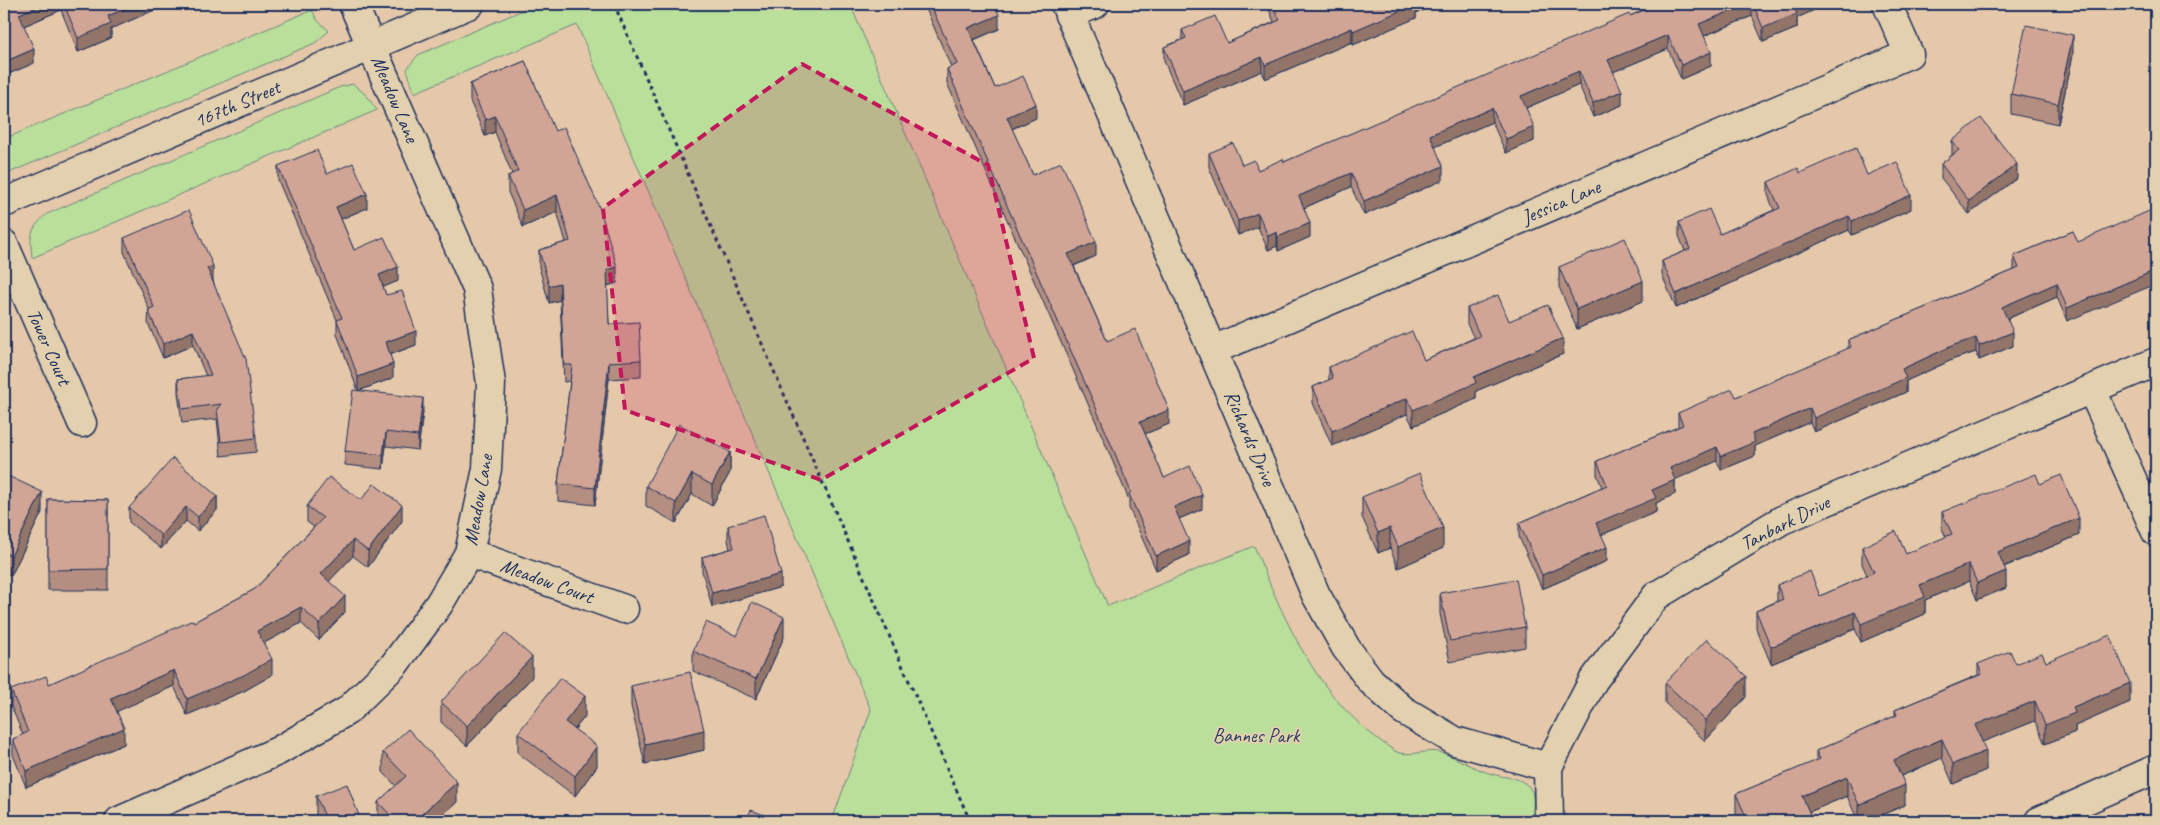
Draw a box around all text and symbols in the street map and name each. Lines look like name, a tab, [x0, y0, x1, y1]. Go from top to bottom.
street label: Meadow Lane	[366, 52, 425, 148]
street label: 167th Street	[190, 74, 286, 133]
street label: Jessica Lane	[1517, 174, 1605, 230]
street label: Tower Court	[21, 305, 78, 391]
street label: Richards Drive	[1219, 387, 1282, 491]
street label: Meadow Lane	[458, 451, 499, 547]
street label: Tanbark Drive	[1736, 489, 1835, 556]
street label: Meadow Court	[497, 553, 599, 610]
park label: Bannes Park	[1213, 723, 1301, 748]

